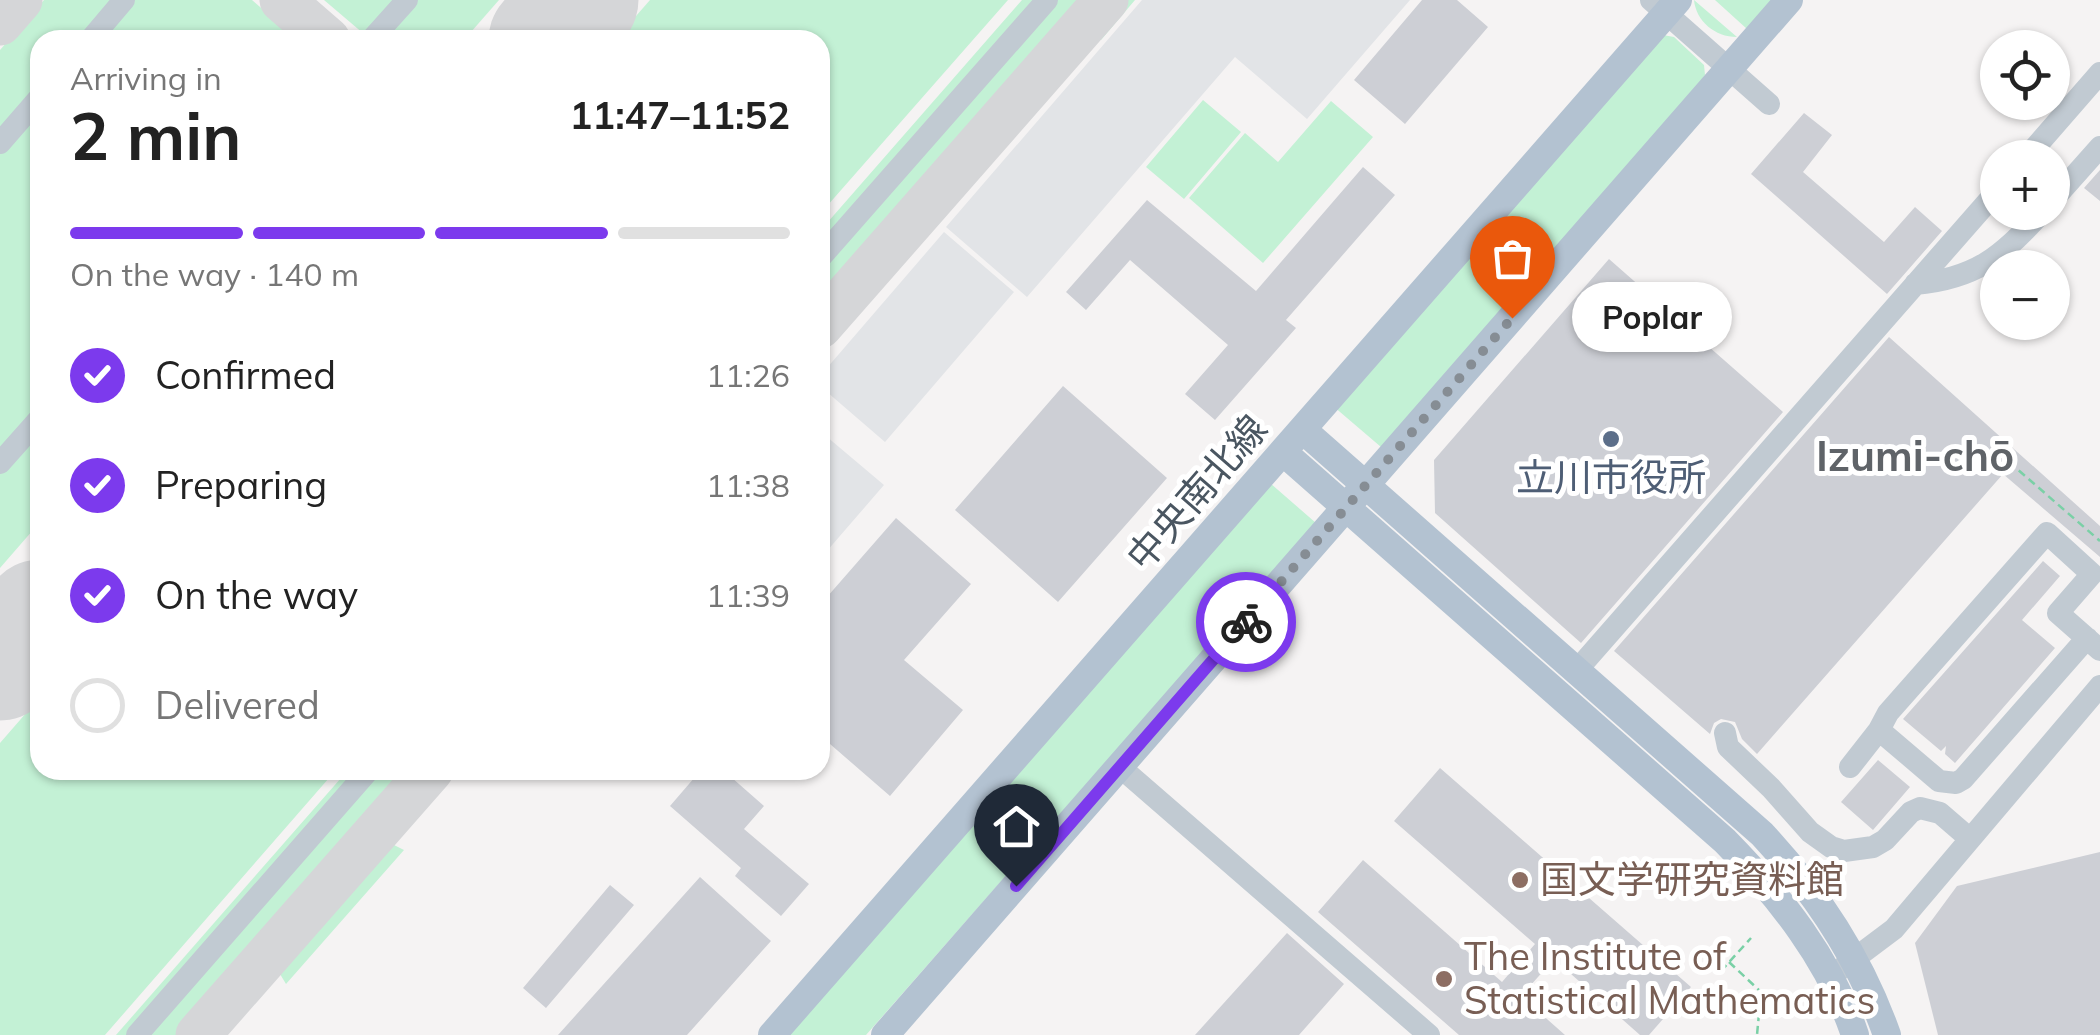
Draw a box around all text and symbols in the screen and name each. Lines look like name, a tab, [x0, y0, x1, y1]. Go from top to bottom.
map controls	[1980, 30, 2070, 340]
button: locate	[1980, 30, 2070, 120]
text: Arriving in	[70, 58, 222, 98]
text: 11:47–11:52	[570, 91, 790, 139]
text: 2 min	[70, 95, 241, 176]
button: +	[1980, 140, 2070, 230]
pin	[1470, 216, 1555, 319]
icon: bag	[1485, 231, 1540, 286]
button: −	[1980, 250, 2070, 340]
text: On the way · 140 m	[70, 254, 359, 294]
callout: Poplar	[1572, 283, 1732, 353]
text: Poplar	[1602, 297, 1702, 337]
icon: check	[70, 348, 125, 403]
text: Confirmed	[155, 351, 336, 399]
text: 11:26	[706, 355, 790, 395]
street label: 中央南北線	[1116, 405, 1277, 580]
marker: 立川市役所	[1600, 428, 1622, 450]
district label: Izumi-chō	[1816, 429, 2014, 482]
place label: 立川市役所	[1516, 453, 1706, 501]
icon: check	[70, 458, 125, 513]
text: Preparing	[155, 461, 327, 509]
text: 11:38	[706, 465, 790, 505]
icon: check	[70, 568, 125, 623]
text: On the way	[155, 571, 358, 619]
courier	[1196, 572, 1296, 672]
text: 11:39	[706, 575, 790, 615]
icon: bike	[1219, 595, 1274, 650]
text: Delivered	[155, 681, 320, 729]
pin	[974, 784, 1059, 887]
icon: home	[989, 799, 1044, 854]
place label: 国文学研究資料館	[1540, 855, 1844, 903]
marker: 国文学研究資料館	[1509, 869, 1531, 891]
place label: The Institute of Statistical Mathematics	[1464, 932, 1875, 1024]
marker: The Institute of Statistical Mathematics	[1433, 968, 1455, 990]

